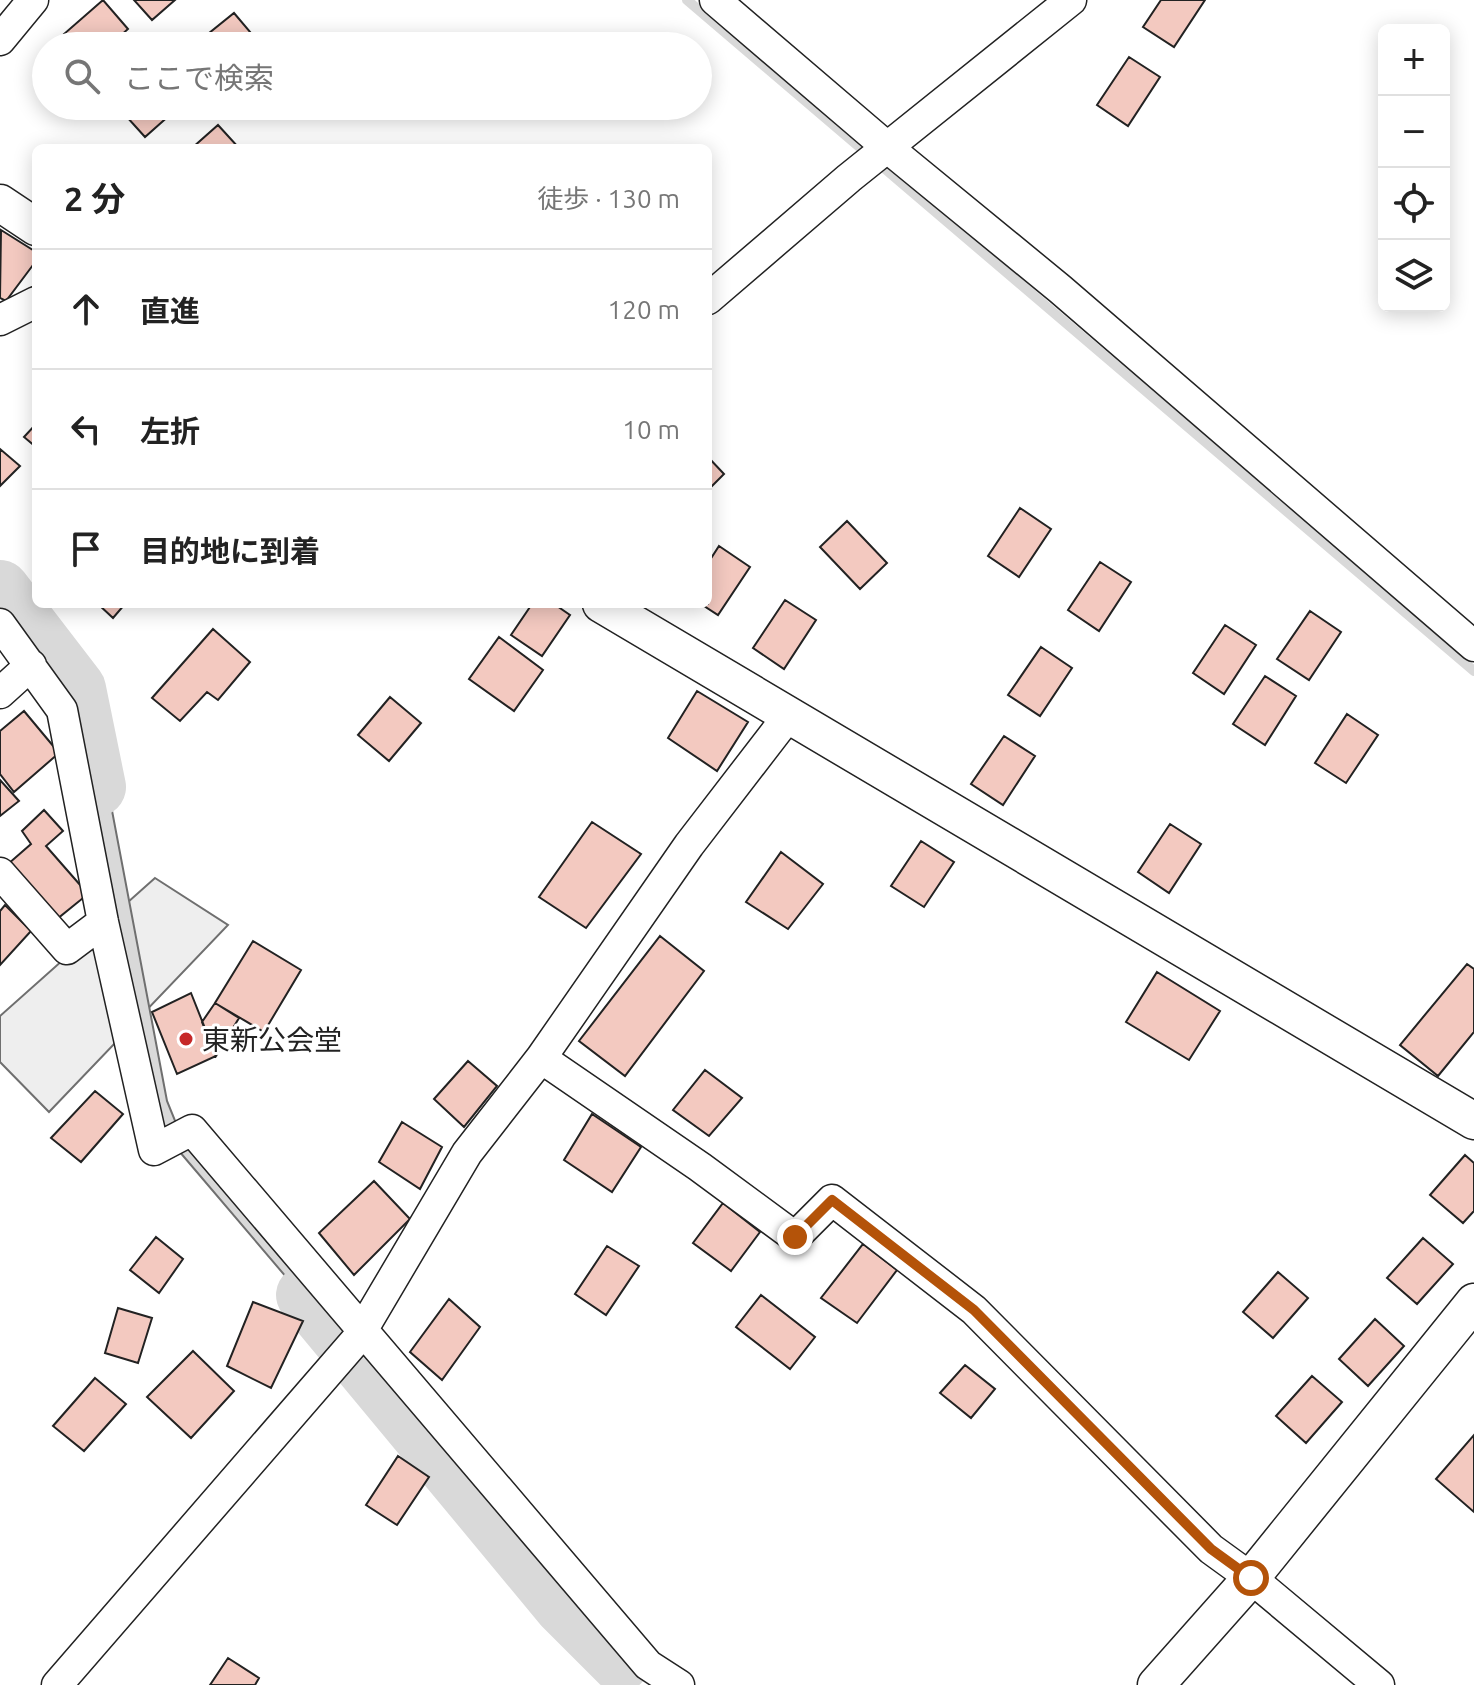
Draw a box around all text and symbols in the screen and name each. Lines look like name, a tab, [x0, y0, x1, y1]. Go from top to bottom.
map controls	[1378, 24, 1450, 312]
button: +	[1378, 24, 1450, 96]
search box	[32, 32, 712, 120]
icon: search	[60, 54, 104, 98]
text: ここで検索	[124, 61, 274, 95]
button: −	[1378, 96, 1450, 168]
button: locate	[1378, 168, 1450, 240]
text: 2 分	[64, 179, 125, 217]
text: 徒歩 · 130 m	[537, 184, 680, 213]
button: layers	[1378, 240, 1450, 312]
icon: ahead	[64, 287, 108, 331]
text: 直進	[140, 294, 200, 328]
text: 120 m	[608, 295, 680, 324]
icon: left	[64, 407, 108, 451]
text: 左折	[140, 414, 200, 448]
text: 10 m	[622, 415, 680, 444]
icon: arrive	[64, 527, 108, 571]
text: 目的地に到着	[140, 534, 320, 568]
place label: 東新公会堂	[202, 1024, 342, 1055]
marker: 東新公会堂	[177, 1030, 195, 1048]
route end	[777, 1219, 813, 1255]
route start	[1233, 1560, 1269, 1596]

